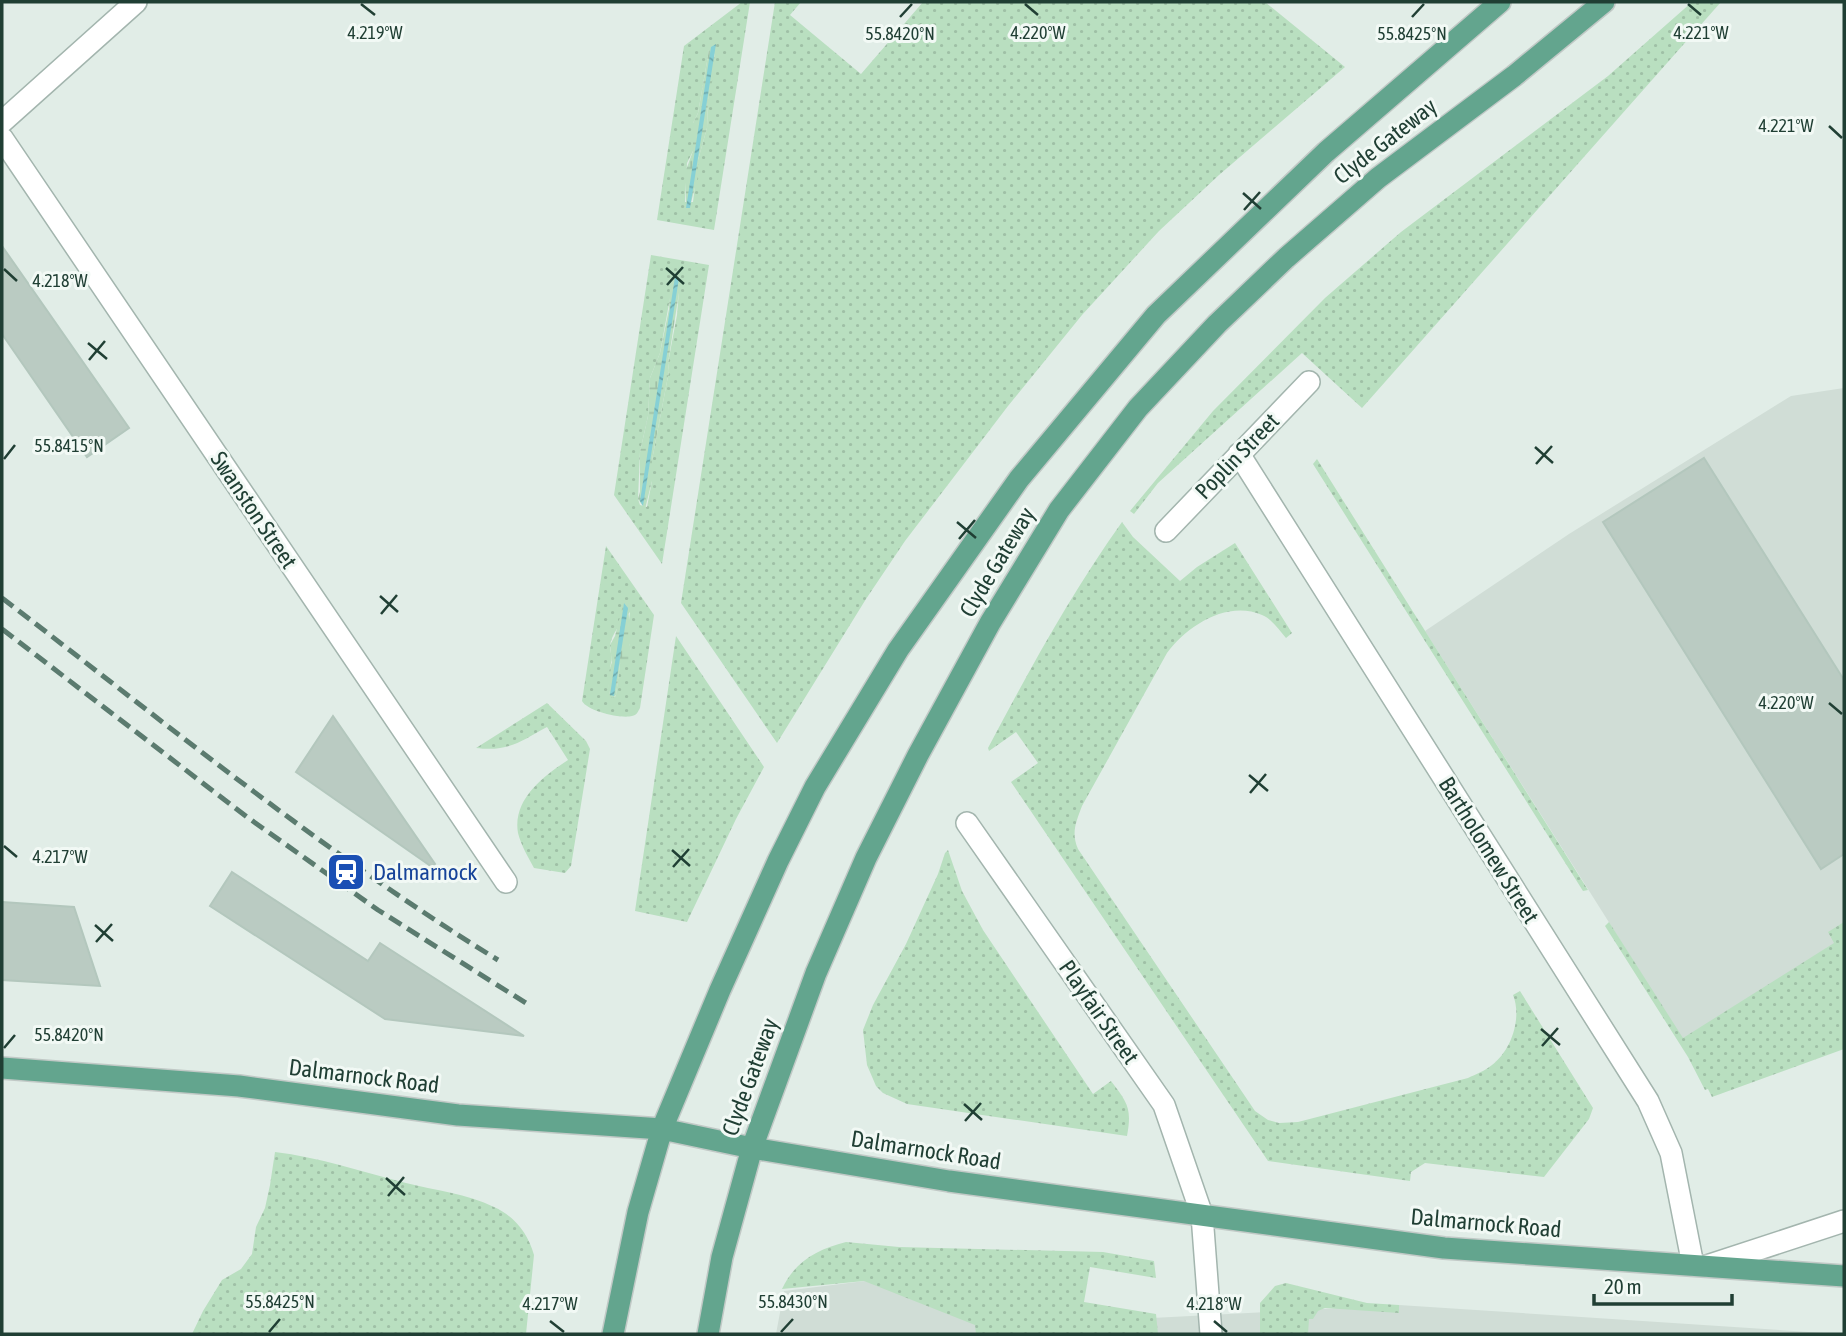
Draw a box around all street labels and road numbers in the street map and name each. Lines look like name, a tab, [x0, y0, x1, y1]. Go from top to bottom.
street label: Clyde Gateway	[1328, 93, 1442, 189]
street label: Poplin Street	[1190, 408, 1284, 504]
street label: Swanston Street	[206, 447, 302, 573]
street label: Clyde Gateway	[954, 503, 1040, 621]
street label: Bartholomew Street	[1434, 772, 1544, 928]
street label: Playfair Street	[1054, 955, 1144, 1069]
street label: Clyde Gateway	[717, 1015, 783, 1139]
street label: Dalmarnock Road	[287, 1054, 441, 1098]
street label: Dalmarnock Road	[849, 1125, 1003, 1175]
street label: Dalmarnock Road	[1409, 1203, 1563, 1243]

